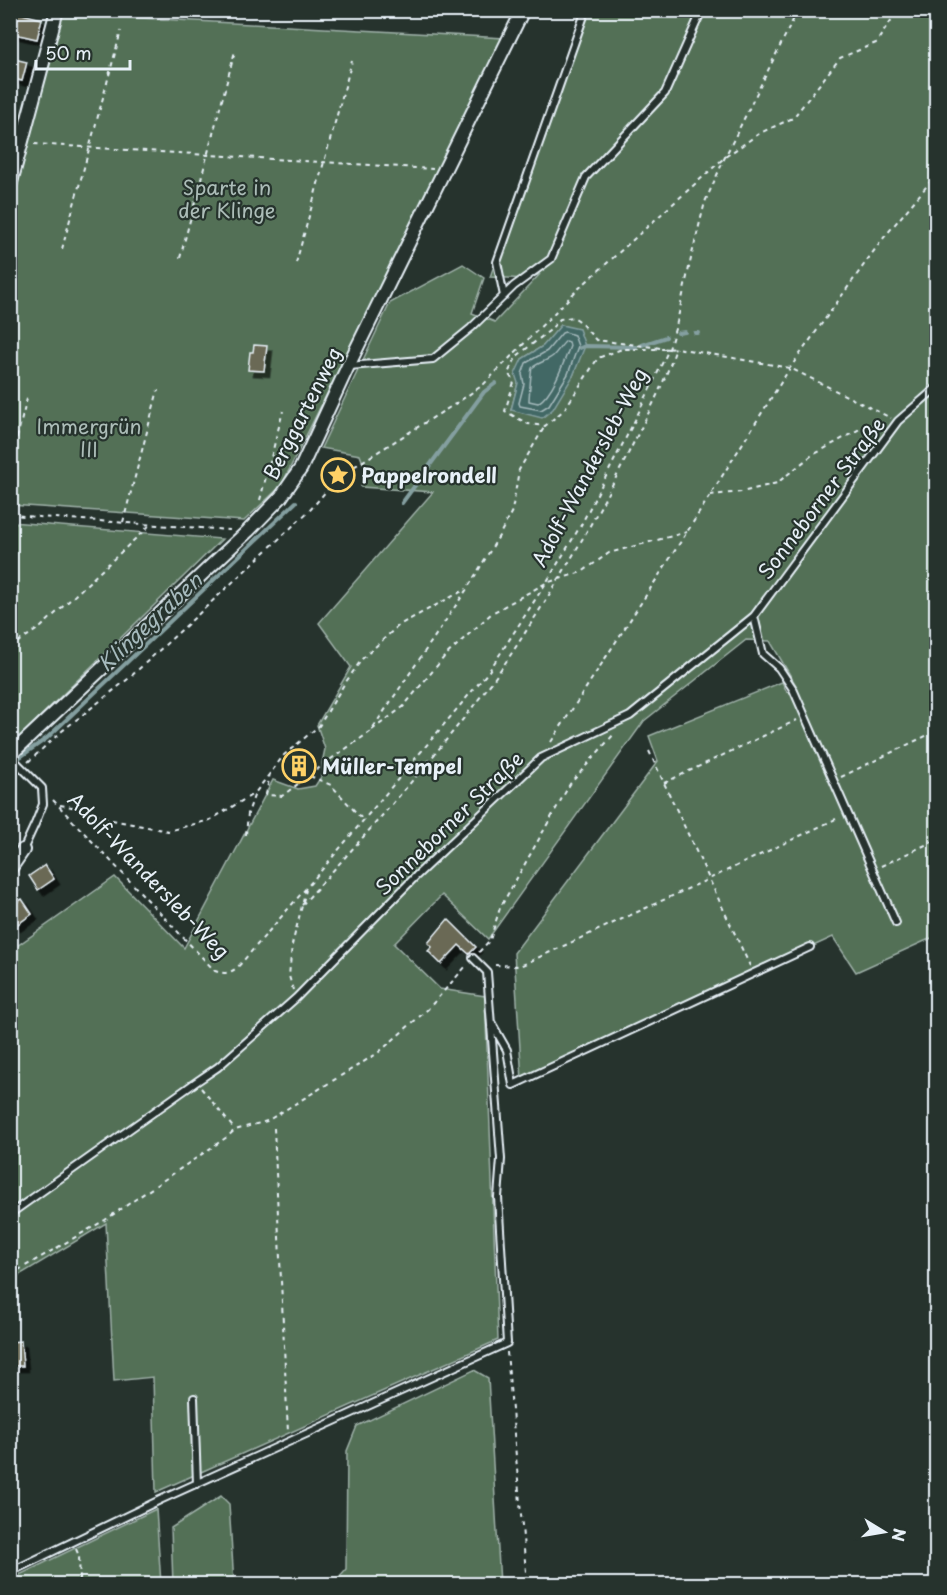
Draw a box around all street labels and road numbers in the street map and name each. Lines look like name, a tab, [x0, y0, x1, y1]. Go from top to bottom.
street label: Berggartenweg	[256, 341, 348, 485]
street label: Adolf-Wandersleb-Weg	[524, 362, 654, 572]
street label: Sonneborner Straße	[750, 411, 892, 585]
street label: Sonneborner Straße	[368, 744, 530, 902]
street label: Adolf-Wandersleb-Weg	[61, 785, 237, 965]

